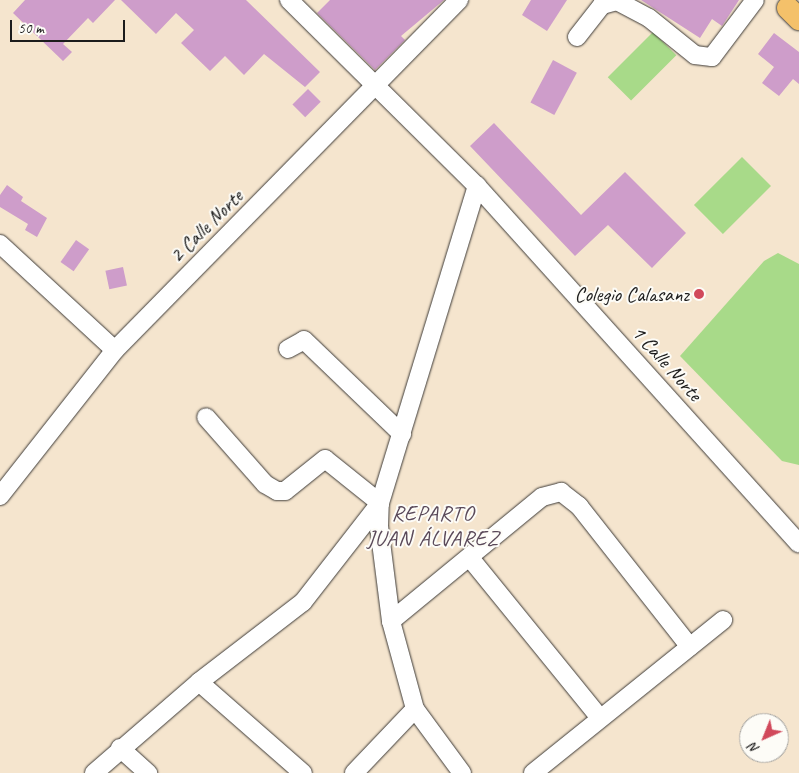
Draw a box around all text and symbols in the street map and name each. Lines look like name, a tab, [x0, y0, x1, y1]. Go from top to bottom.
scale bar	[12, 10, 128, 42]
text: 50 m	[18, 19, 44, 38]
street label: 2 Calle Norte	[164, 184, 248, 268]
place label: Colegio Calasanz	[575, 281, 689, 307]
marker: Colegio Calasanz	[693, 288, 705, 300]
street label: 1 Calle Norte	[626, 320, 708, 406]
district label: REPARTO JUAN ÁLVAREZ	[366, 500, 500, 552]
north arrow	[739, 713, 789, 763]
text: N	[745, 739, 763, 758]

